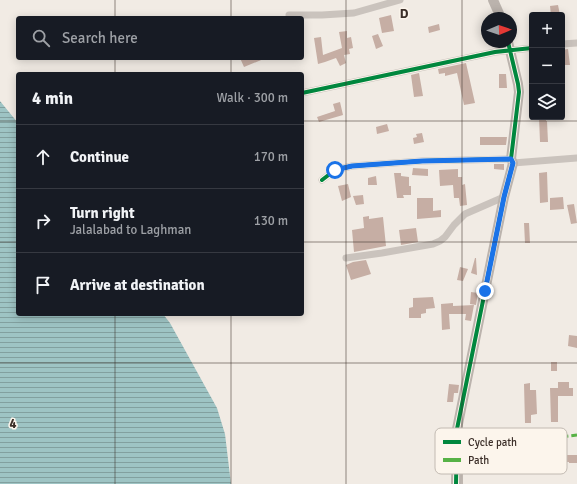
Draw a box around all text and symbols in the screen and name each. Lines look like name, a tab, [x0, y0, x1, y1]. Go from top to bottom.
text: D	[400, 6, 409, 22]
north arrow	[481, 12, 517, 48]
map controls	[529, 12, 565, 120]
button: +	[529, 12, 565, 48]
search box	[16, 16, 304, 60]
icon: search	[30, 27, 52, 49]
text: Search here	[62, 29, 138, 47]
button: −	[529, 48, 565, 84]
button: layers	[529, 84, 565, 120]
text: 4 min	[32, 88, 73, 109]
text: Walk · 300 m	[217, 90, 288, 106]
icon: ahead	[32, 146, 54, 168]
text: Continue	[70, 148, 129, 166]
text: 170 m	[254, 149, 288, 165]
route start	[326, 161, 344, 179]
text: Turn right	[70, 204, 135, 222]
icon: right	[32, 210, 54, 232]
text: 130 m	[254, 213, 288, 229]
text: Jalalabad to Laghman	[70, 222, 191, 238]
icon: arrive	[32, 274, 54, 296]
text: Arrive at destination	[70, 276, 205, 294]
route end	[476, 282, 494, 300]
text: 4	[9, 416, 17, 432]
legend	[435, 428, 567, 474]
text: Cycle path	[468, 436, 517, 449]
text: Path	[468, 454, 489, 467]

